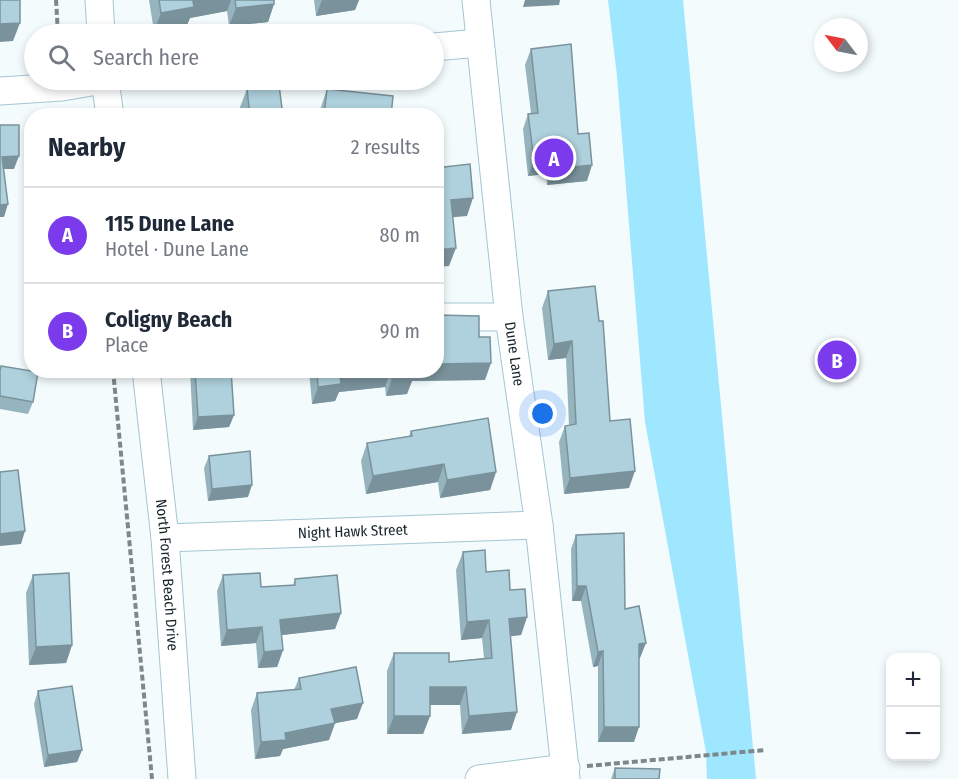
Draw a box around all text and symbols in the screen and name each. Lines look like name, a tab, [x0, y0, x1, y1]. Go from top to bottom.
north arrow	[814, 18, 868, 72]
search box	[24, 24, 444, 90]
icon: search	[45, 41, 78, 74]
text: Search here	[93, 44, 199, 71]
text: Nearby	[48, 132, 125, 163]
text: 2 results	[351, 135, 420, 159]
pin: A	[534, 136, 574, 180]
text: 115 Dune Lane	[105, 210, 234, 237]
text: A	[62, 223, 73, 247]
text: 80 m	[380, 223, 420, 247]
text: Hotel · Dune Lane	[105, 237, 249, 261]
text: Coligny Beach	[105, 306, 232, 333]
text: B	[62, 319, 73, 343]
text: 90 m	[380, 319, 420, 343]
street label: Dune Lane	[501, 321, 528, 387]
text: Place	[105, 333, 148, 357]
pin: B	[818, 338, 856, 382]
your location	[528, 399, 557, 428]
street label: North Forest Beach Drive	[152, 498, 182, 651]
street label: Night Hawk Street	[298, 521, 408, 542]
map controls	[886, 653, 940, 761]
button: +	[886, 653, 940, 707]
button: −	[886, 707, 940, 761]

